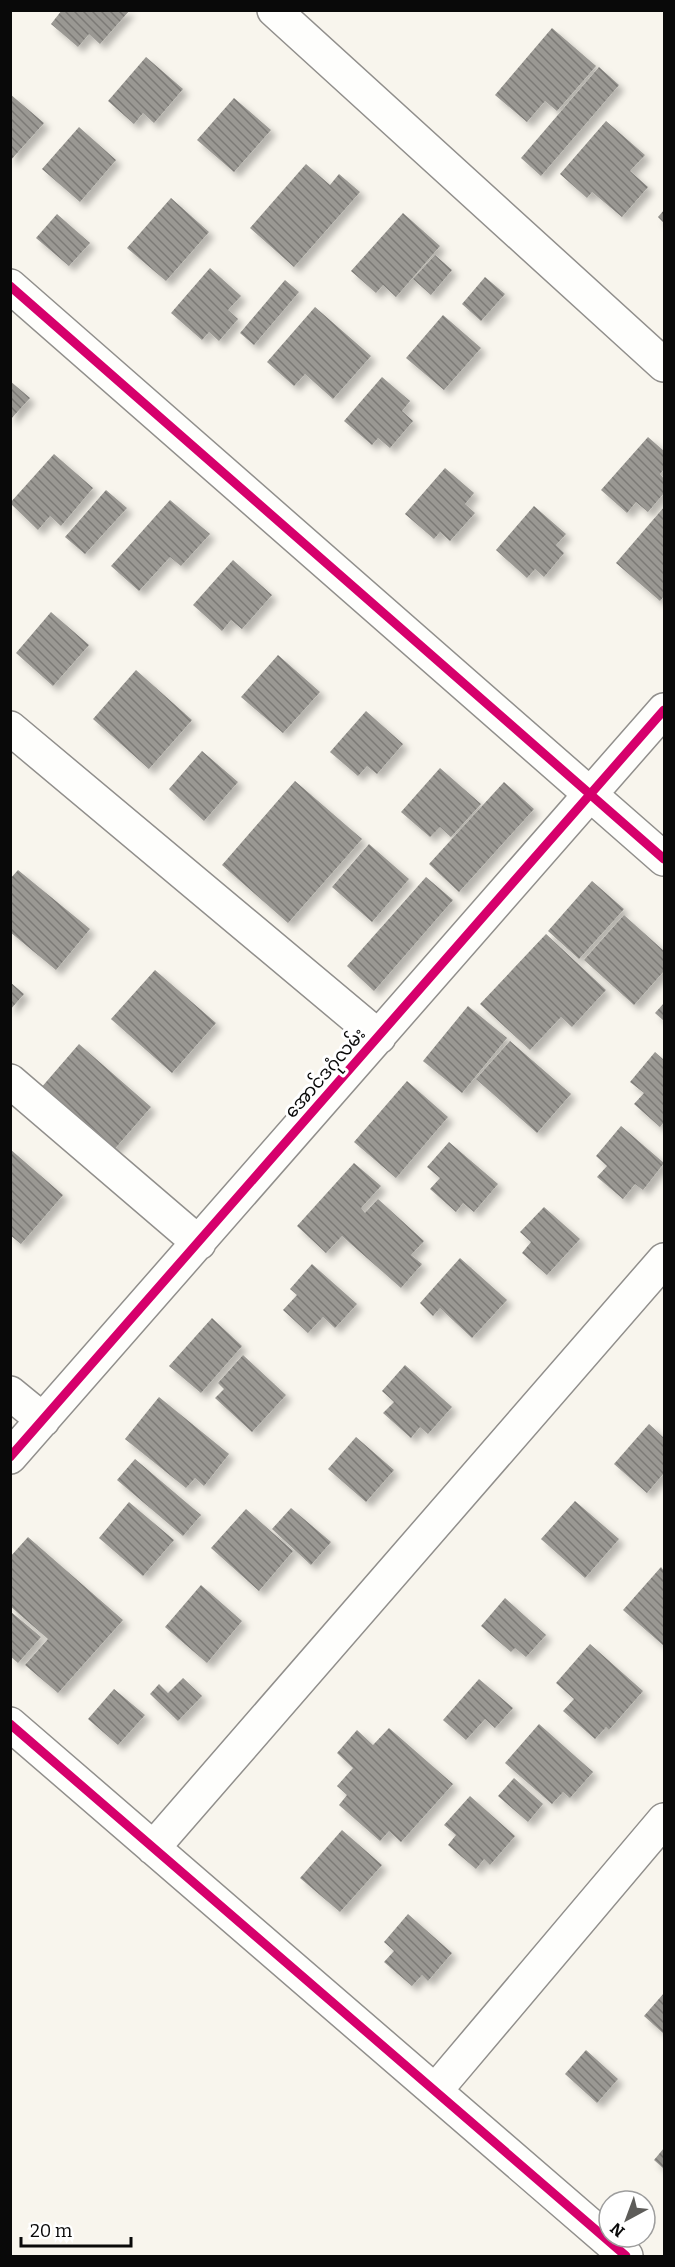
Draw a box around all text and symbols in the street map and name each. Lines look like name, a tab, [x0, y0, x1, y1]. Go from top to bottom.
street label: အောင်ဒဂုံလမ်း	[278, 1022, 373, 1125]
north arrow	[597, 2189, 657, 2249]
scale bar	[21, 2210, 130, 2248]
text: N	[607, 2219, 628, 2241]
text: 20 m	[30, 2220, 72, 2242]

